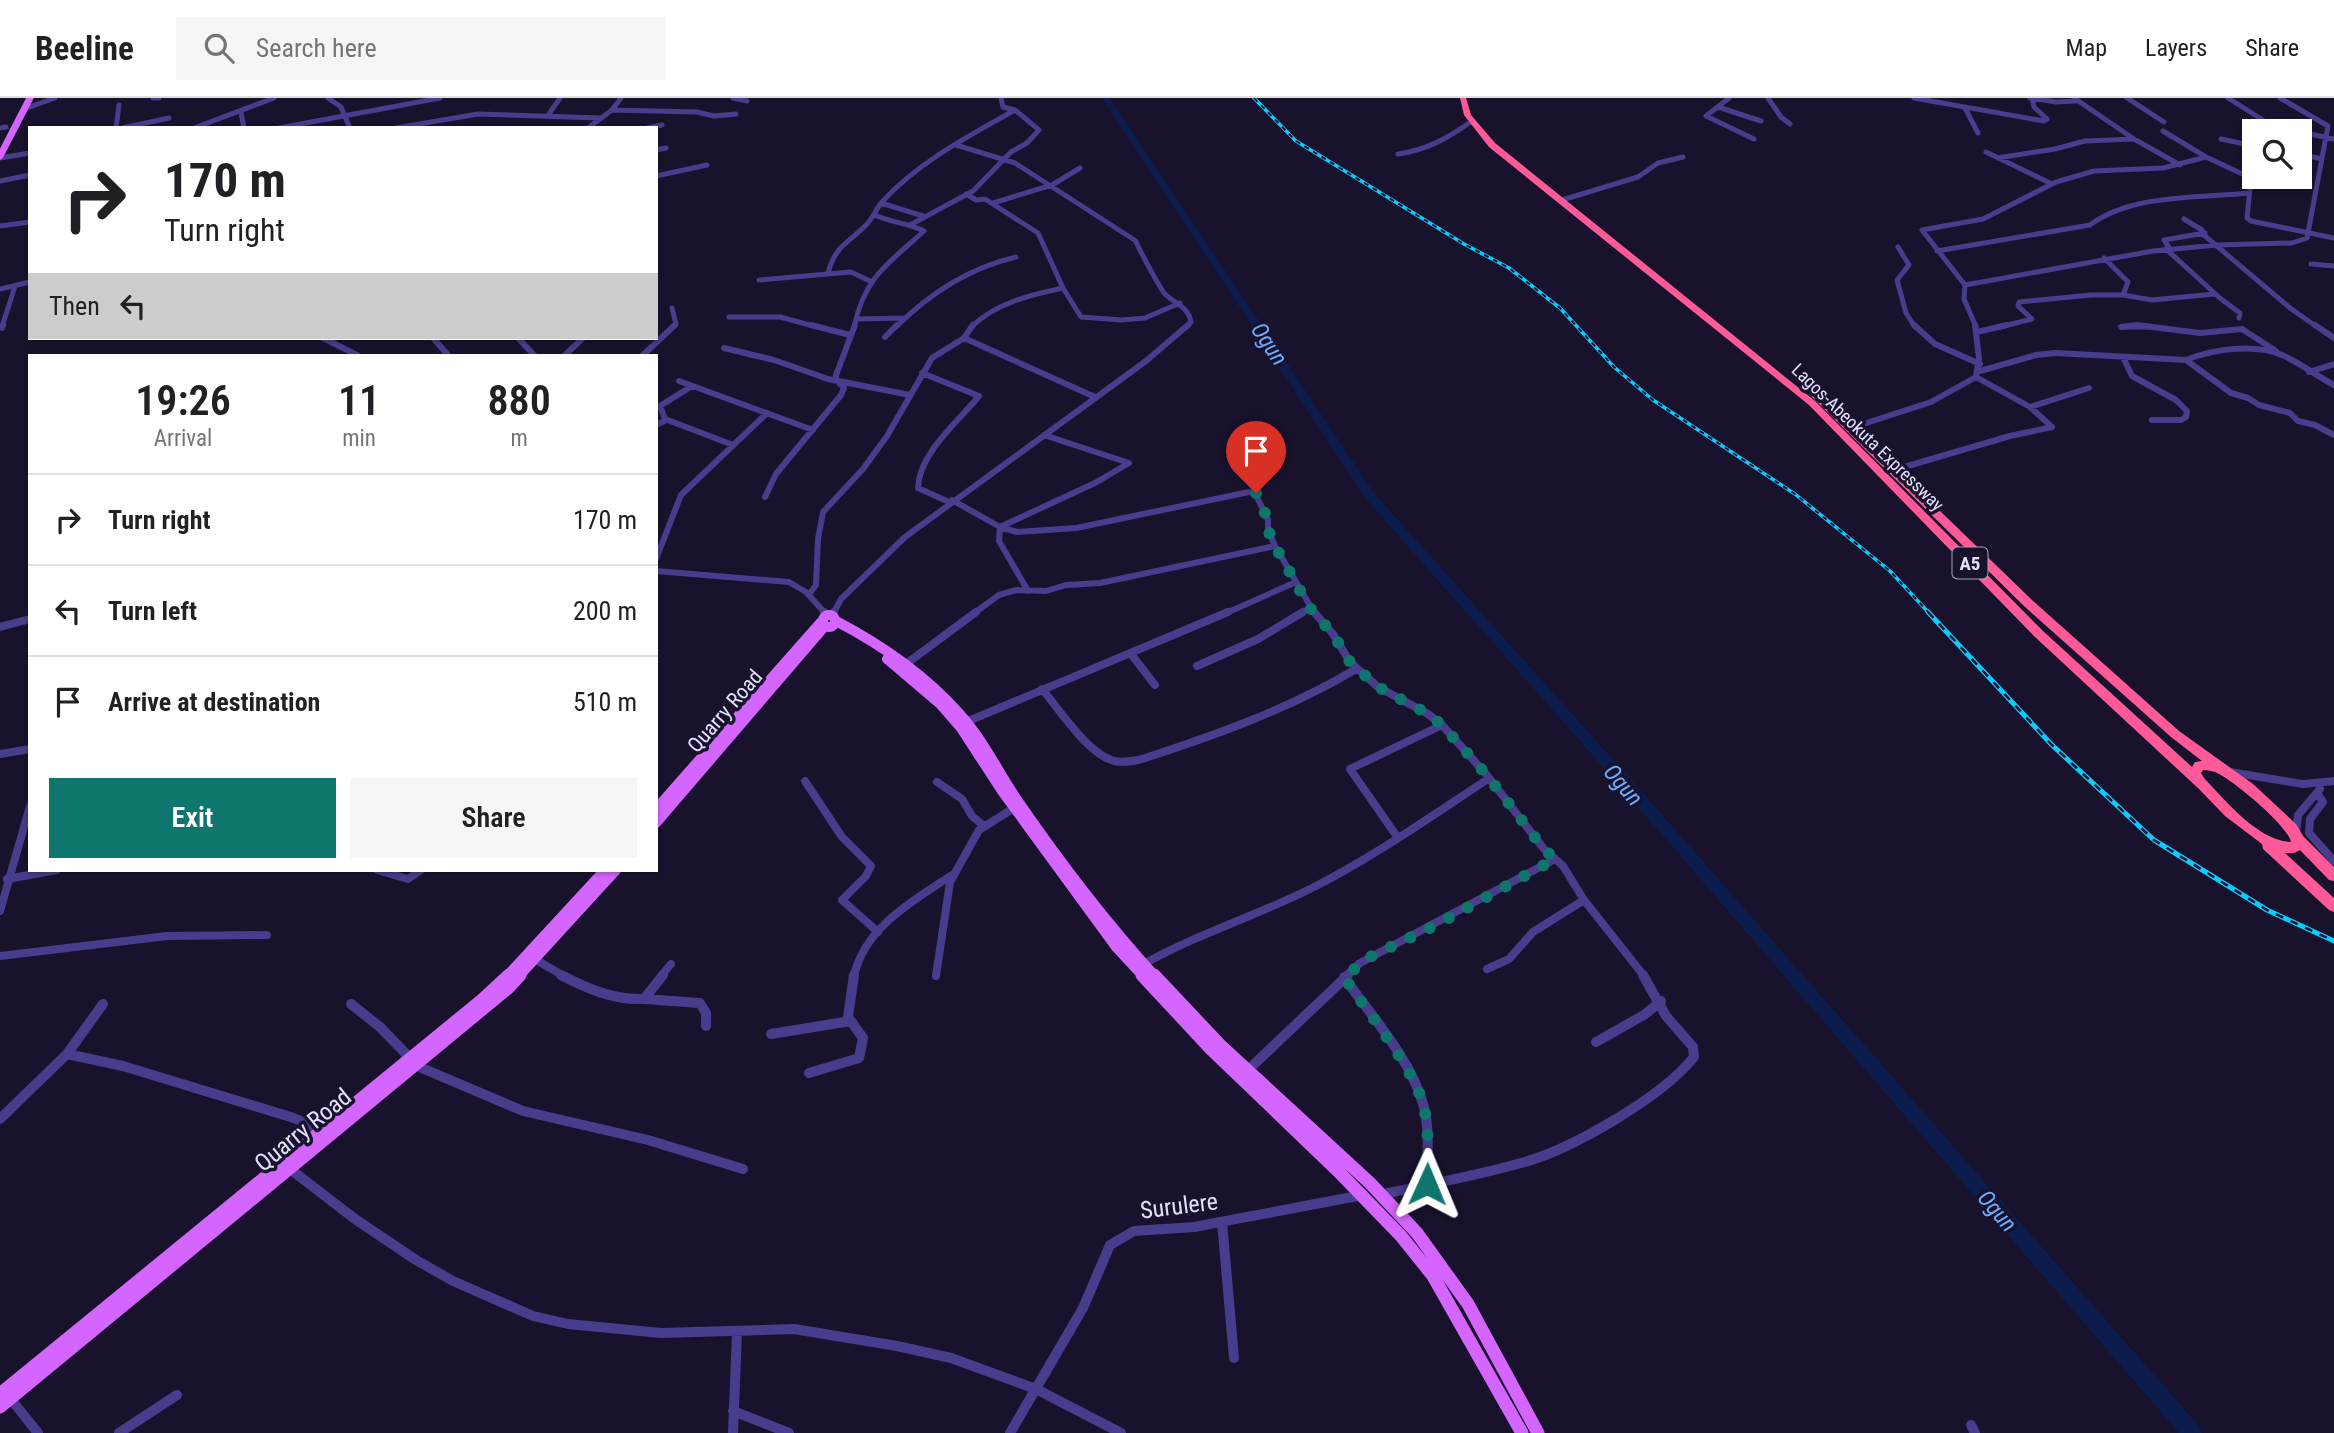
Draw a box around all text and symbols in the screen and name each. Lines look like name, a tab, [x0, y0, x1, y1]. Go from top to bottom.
search box	[176, 17, 666, 80]
text: Beeline	[35, 29, 134, 68]
icon: search	[200, 29, 238, 67]
text: Search here	[256, 33, 377, 63]
text: Map	[2066, 34, 2107, 62]
text: Layers	[2145, 34, 2207, 62]
text: Share	[2245, 34, 2299, 62]
map controls	[2242, 119, 2312, 189]
button: search	[2242, 119, 2312, 189]
text: 170 m	[164, 152, 286, 209]
icon: right	[49, 154, 140, 245]
text: Turn right	[164, 211, 285, 249]
icon: left	[114, 287, 152, 325]
text: Then	[49, 291, 100, 321]
water label: Ogun	[1245, 317, 1293, 371]
street label: Lagos-Abeokuta Expressway	[1788, 359, 1949, 515]
text: 19:26	[135, 376, 231, 425]
text: 11	[338, 376, 380, 425]
text: 880	[487, 376, 551, 425]
pin	[1226, 421, 1286, 493]
text: Arrival	[154, 425, 212, 452]
text: min	[342, 425, 376, 452]
text: m	[510, 425, 528, 452]
icon: arrive	[1237, 432, 1275, 470]
icon: right	[49, 501, 87, 539]
text: Turn right	[108, 505, 210, 535]
text: 170 m	[573, 505, 637, 535]
road number: A5	[1952, 548, 1988, 578]
icon: left	[49, 592, 87, 630]
text: Turn left	[108, 596, 197, 626]
text: 200 m	[573, 596, 637, 626]
street label: Quarry Road	[683, 665, 767, 757]
icon: arrive	[49, 683, 87, 721]
text: Arrive at destination	[108, 687, 320, 717]
text: 510 m	[573, 687, 637, 717]
water label: Ogun	[1598, 759, 1648, 811]
button: Exit	[49, 778, 336, 858]
button: Share	[350, 778, 637, 858]
street label: Quarry Road	[249, 1083, 357, 1177]
position arrow	[1390, 1147, 1464, 1221]
water label: Ogun	[1972, 1185, 2022, 1237]
street label: Surulere	[1139, 1187, 1219, 1225]

